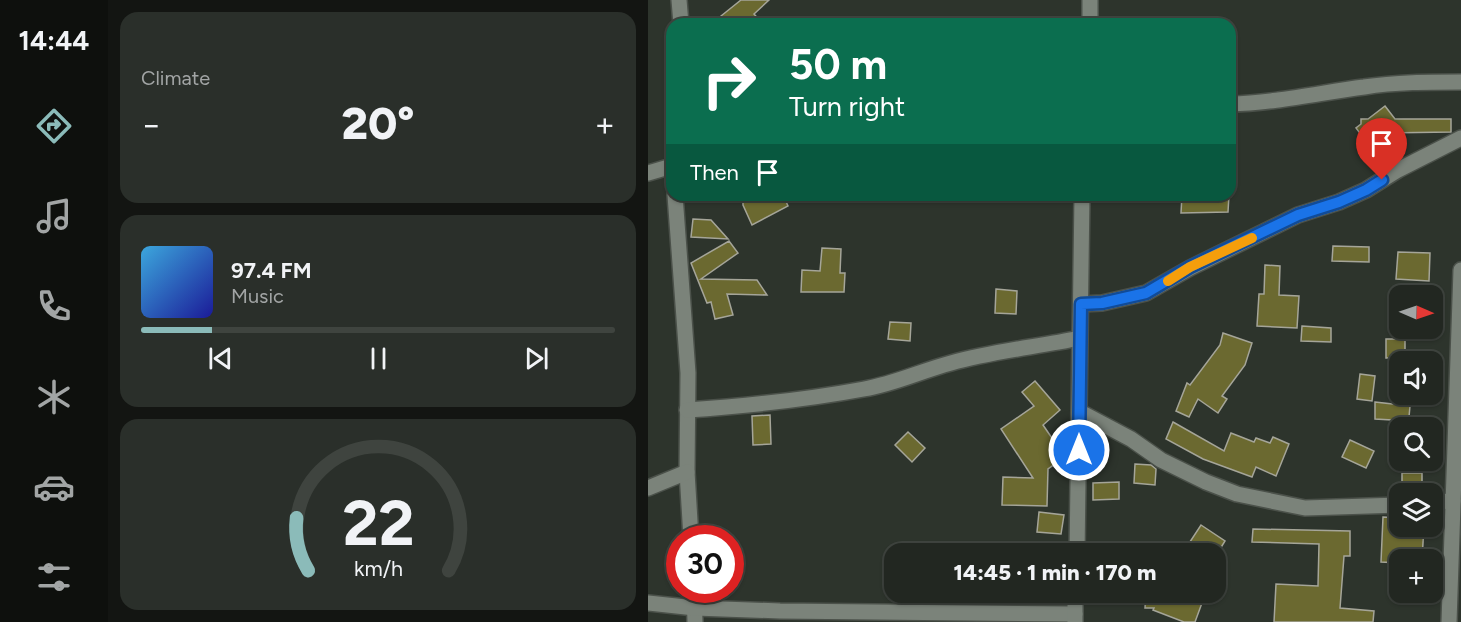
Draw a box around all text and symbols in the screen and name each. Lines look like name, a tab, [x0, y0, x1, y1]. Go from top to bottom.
text: 14:44	[19, 24, 89, 57]
text: 50 m	[789, 39, 887, 90]
icon: right	[690, 42, 768, 120]
text: Climate	[141, 66, 210, 90]
text: Turn right	[789, 90, 905, 123]
text: 20°	[341, 96, 415, 150]
icon: directions	[33, 105, 75, 147]
text: −	[141, 105, 162, 144]
text: +	[594, 105, 615, 144]
pin	[1356, 118, 1407, 180]
icon: arrive	[1365, 127, 1398, 160]
icon: arrive	[751, 156, 784, 189]
text: Then	[690, 159, 739, 186]
icon: music	[33, 195, 75, 237]
text: 97.4 FM	[231, 257, 312, 284]
text: Music	[231, 284, 284, 308]
icon: phone	[33, 285, 75, 327]
north arrow	[1389, 285, 1443, 339]
map controls	[1389, 285, 1443, 603]
icon: previous	[204, 342, 237, 375]
icon: pause	[362, 342, 395, 375]
icon: next	[520, 342, 553, 375]
button: sound	[1389, 351, 1443, 405]
icon: climate	[33, 376, 75, 418]
button: search	[1389, 417, 1443, 471]
position arrow	[1047, 418, 1111, 482]
icon: car	[33, 466, 75, 508]
button: layers	[1389, 483, 1443, 537]
text: 22	[342, 487, 414, 562]
speed limit sign: 30	[666, 525, 744, 603]
button: +	[1389, 549, 1443, 603]
icon: filters	[33, 556, 75, 598]
text: km/h	[354, 557, 402, 582]
text: 14:45 · 1 min · 170 m	[954, 559, 1156, 586]

